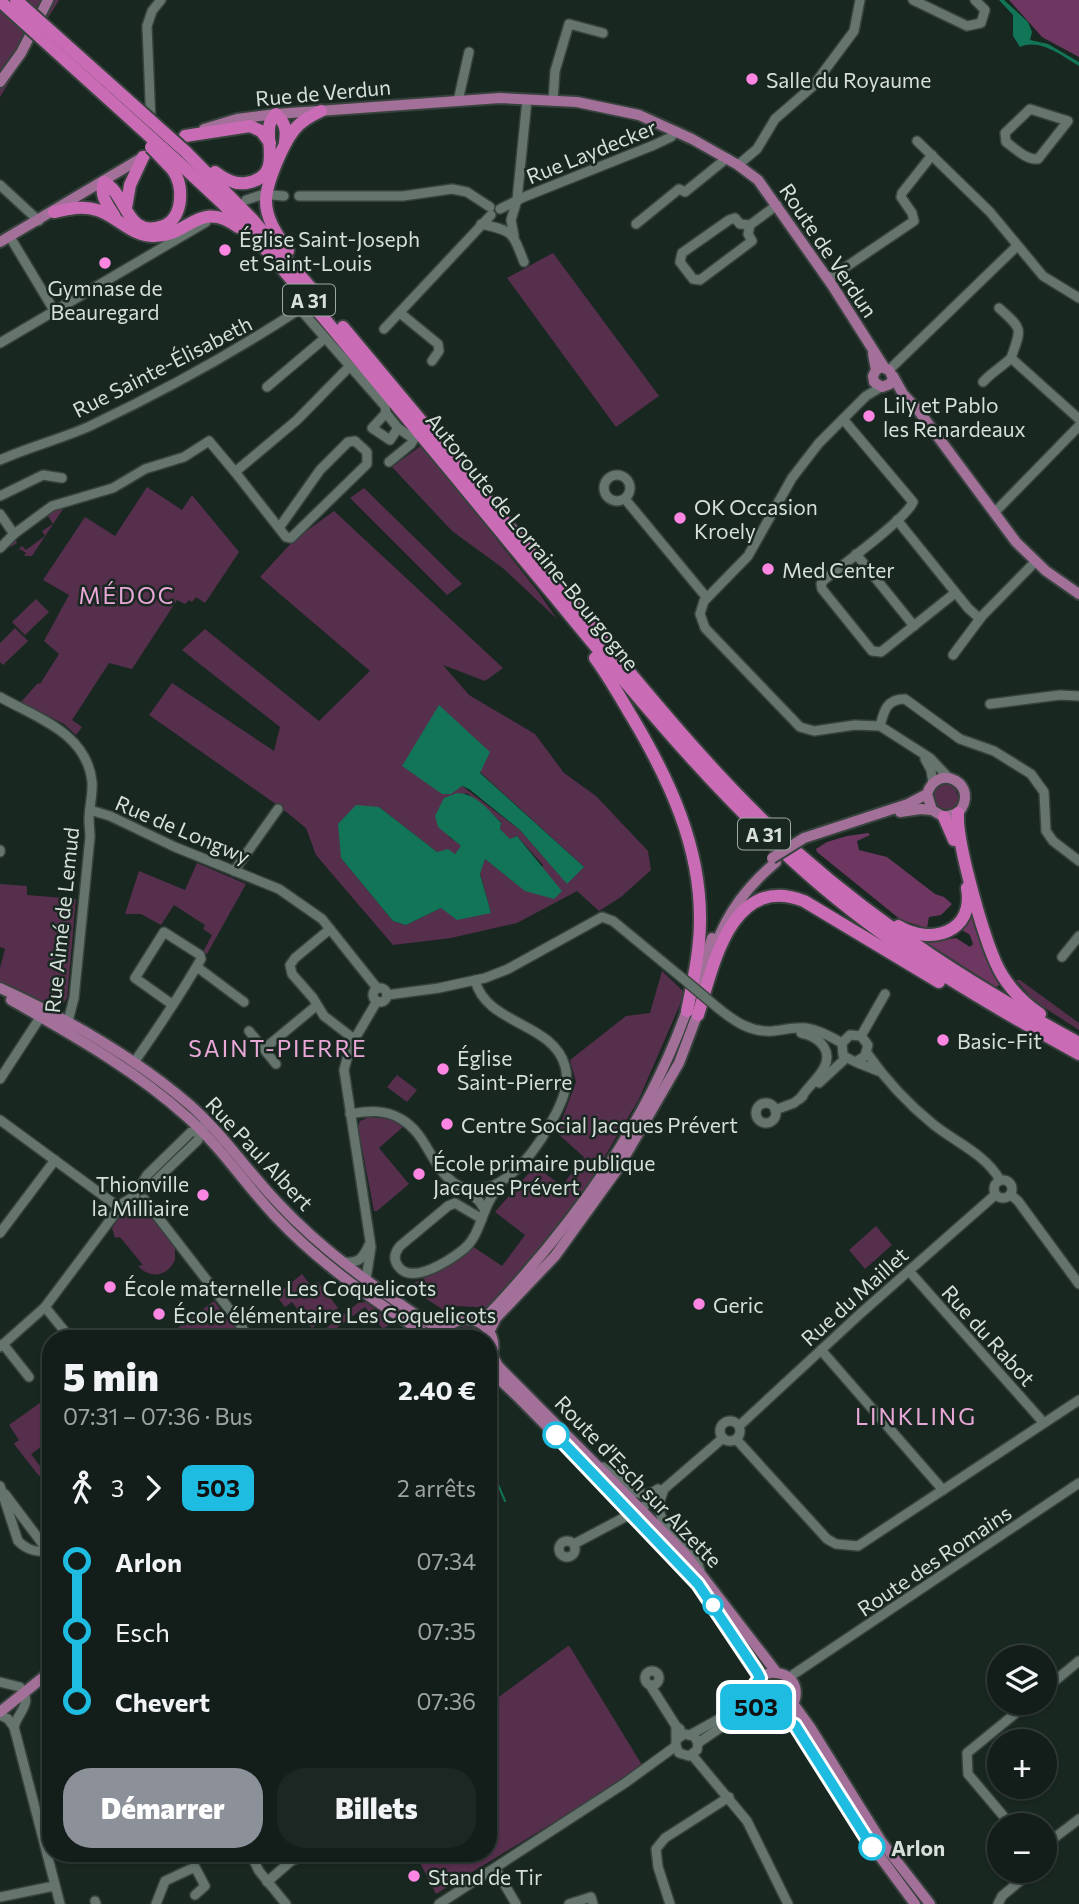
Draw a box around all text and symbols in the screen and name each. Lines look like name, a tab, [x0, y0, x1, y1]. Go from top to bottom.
place label: Salle du Royaume	[766, 67, 931, 92]
marker: Salle du Royaume	[744, 71, 760, 87]
street label: Rue de Verdun	[254, 74, 392, 110]
street label: Rue Laydecker	[522, 114, 660, 188]
street label: Route de Verdun	[775, 178, 883, 322]
place label: Église Saint-Joseph et Saint-Louis	[239, 226, 420, 275]
marker: Église Saint-Joseph et Saint-Louis	[217, 242, 233, 258]
marker: Gymnase de Beauregard	[97, 255, 113, 271]
place label: Gymnase de Beauregard	[48, 275, 162, 324]
road number: A 31	[283, 284, 335, 316]
street label: Rue Sainte-Élisabeth	[68, 310, 256, 422]
place label: Lily et Pablo les Renardeaux	[883, 392, 1026, 441]
street label: Autoroute de Lorraine-Bourgogne	[421, 407, 645, 675]
marker: Lily et Pablo les Renardeaux	[861, 408, 877, 424]
place label: OK Occasion Kroely	[694, 494, 818, 543]
marker: OK Occasion Kroely	[672, 510, 688, 526]
place label: Med Center	[782, 557, 895, 582]
marker: Med Center	[760, 561, 776, 577]
district label: MÉDOC	[78, 581, 176, 609]
street label: Rue de Longwy	[112, 789, 254, 869]
road number: A 31	[738, 818, 790, 849]
street label: Rue Aimé de Lemud	[39, 826, 83, 1014]
place label: Basic-Fit	[957, 1028, 1042, 1053]
marker: Basic-Fit	[935, 1032, 951, 1048]
district label: SAINT-PIERRE	[188, 1034, 368, 1062]
place label: Église Saint-Pierre	[457, 1045, 572, 1094]
marker: Église Saint-Pierre	[435, 1061, 451, 1077]
street label: Rue Paul Albert	[201, 1091, 319, 1215]
place label: Centre Social Jacques Prévert	[461, 1112, 738, 1137]
marker: Centre Social Jacques Prévert	[439, 1116, 455, 1132]
place label: École primaire publique Jacques Prévert	[433, 1150, 655, 1199]
marker: École primaire publique Jacques Prévert	[411, 1166, 427, 1182]
place label: Thionville la Milliaire	[92, 1171, 189, 1220]
marker: Thionville la Milliaire	[195, 1187, 211, 1203]
street label: Rue du Maillet	[795, 1241, 913, 1351]
place label: École maternelle Les Coquelicots	[124, 1275, 436, 1300]
marker: École maternelle Les Coquelicots	[102, 1279, 118, 1295]
street label: Rue du Rabot	[937, 1279, 1041, 1391]
place label: Geric	[713, 1292, 764, 1317]
marker: Geric	[691, 1296, 707, 1312]
place label: École élémentaire Les Coquelicots	[173, 1302, 496, 1327]
marker: École élémentaire Les Coquelicots	[151, 1306, 167, 1322]
text: 5 min	[63, 1352, 159, 1399]
text: 2.40 €	[398, 1374, 476, 1405]
street label: Route d'Esch sur Alzette	[550, 1390, 728, 1572]
text: 07:31 – 07:36 · Bus	[63, 1402, 253, 1430]
district label: LINKLING	[855, 1402, 977, 1430]
unlabelled marker	[543, 1422, 569, 1448]
icon: walk	[63, 1469, 101, 1507]
icon: forward	[134, 1469, 172, 1507]
text: 503	[196, 1473, 240, 1502]
text: 3	[111, 1474, 124, 1502]
text: 2 arrêts	[397, 1474, 476, 1502]
street label: Route des Romains	[852, 1499, 1016, 1621]
text: Arlon	[115, 1546, 182, 1577]
text: 07:34	[417, 1547, 476, 1575]
unlabelled marker	[703, 1595, 723, 1615]
text: Esch	[115, 1616, 170, 1647]
text: 07:35	[417, 1617, 476, 1645]
map controls	[987, 1645, 1057, 1883]
button: layers	[987, 1645, 1057, 1715]
line badge: 503	[716, 1684, 796, 1730]
text: Chevert	[115, 1686, 210, 1717]
text: 07:36	[416, 1687, 476, 1715]
text: 503	[734, 1692, 778, 1721]
button: +	[987, 1729, 1057, 1799]
button: Démarrer	[63, 1768, 263, 1848]
button: Billets	[277, 1768, 476, 1848]
button: −	[987, 1813, 1057, 1883]
marker: Arlon	[859, 1834, 885, 1860]
place label: Arlon	[891, 1835, 945, 1860]
place label: Stand de Tir	[428, 1864, 542, 1889]
marker: Stand de Tir	[406, 1868, 422, 1884]

